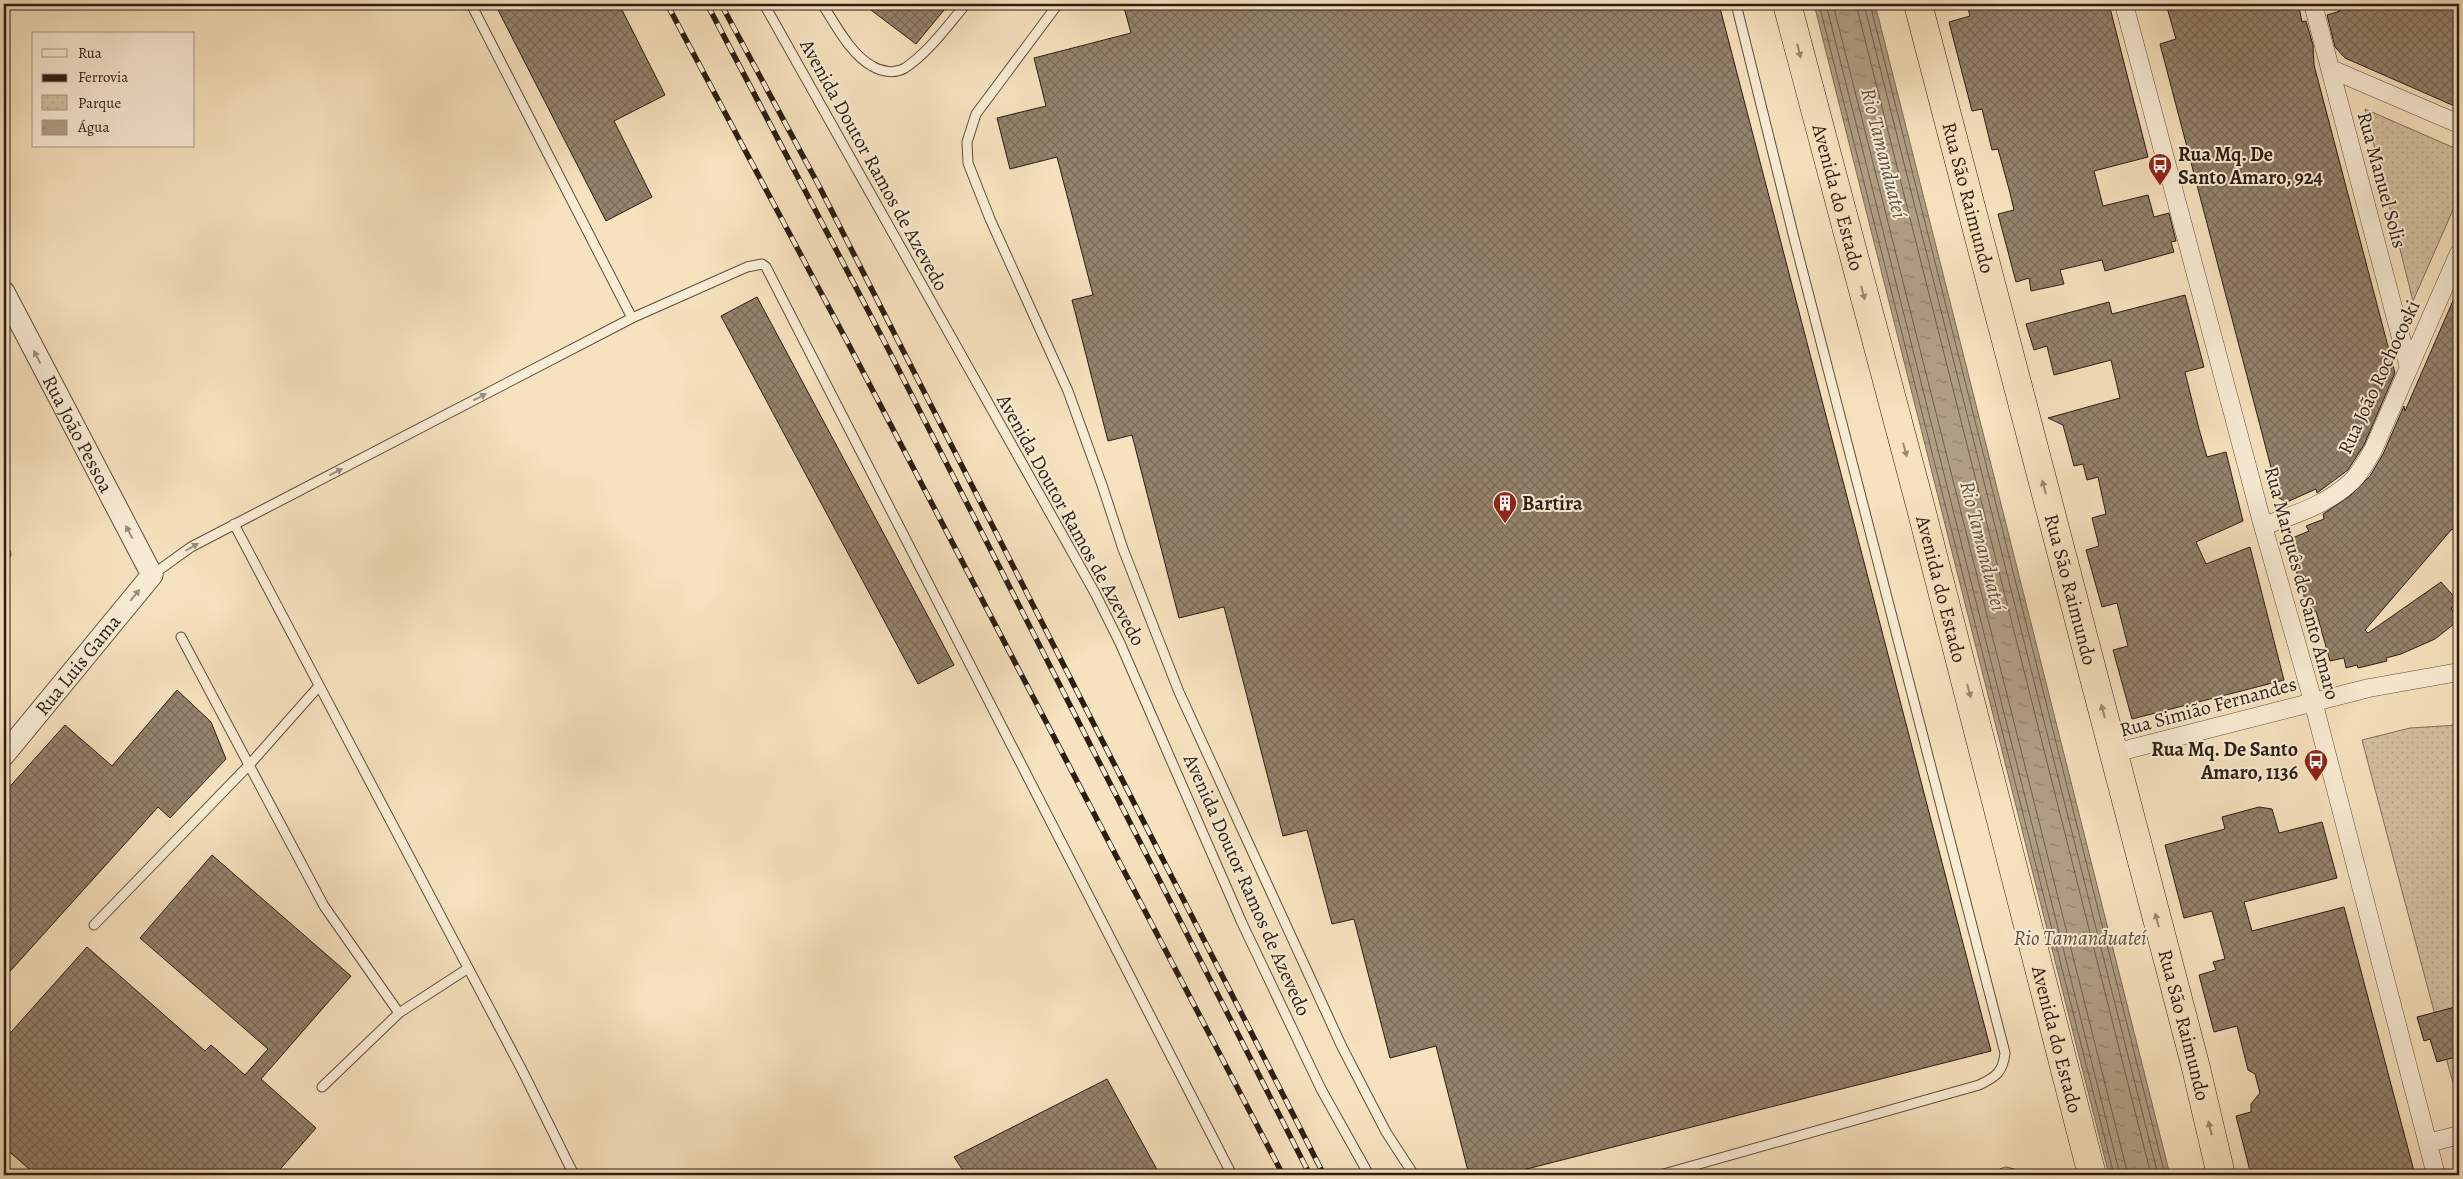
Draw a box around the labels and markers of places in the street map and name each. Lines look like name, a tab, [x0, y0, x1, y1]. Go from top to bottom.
place label: Rua Mq. De Santo Amaro, 924	[2178, 141, 2323, 191]
bus stop icon: Rua Mq. De Santo Amaro, 924	[2147, 152, 2173, 186]
building icon: Bartira	[1492, 490, 1518, 524]
place label: Bartira	[1522, 490, 1583, 517]
place label: Rua Mq. De Santo Amaro, 1136	[2151, 736, 2298, 786]
bus stop icon: Rua Mq. De Santo Amaro, 1136	[2303, 748, 2329, 782]

